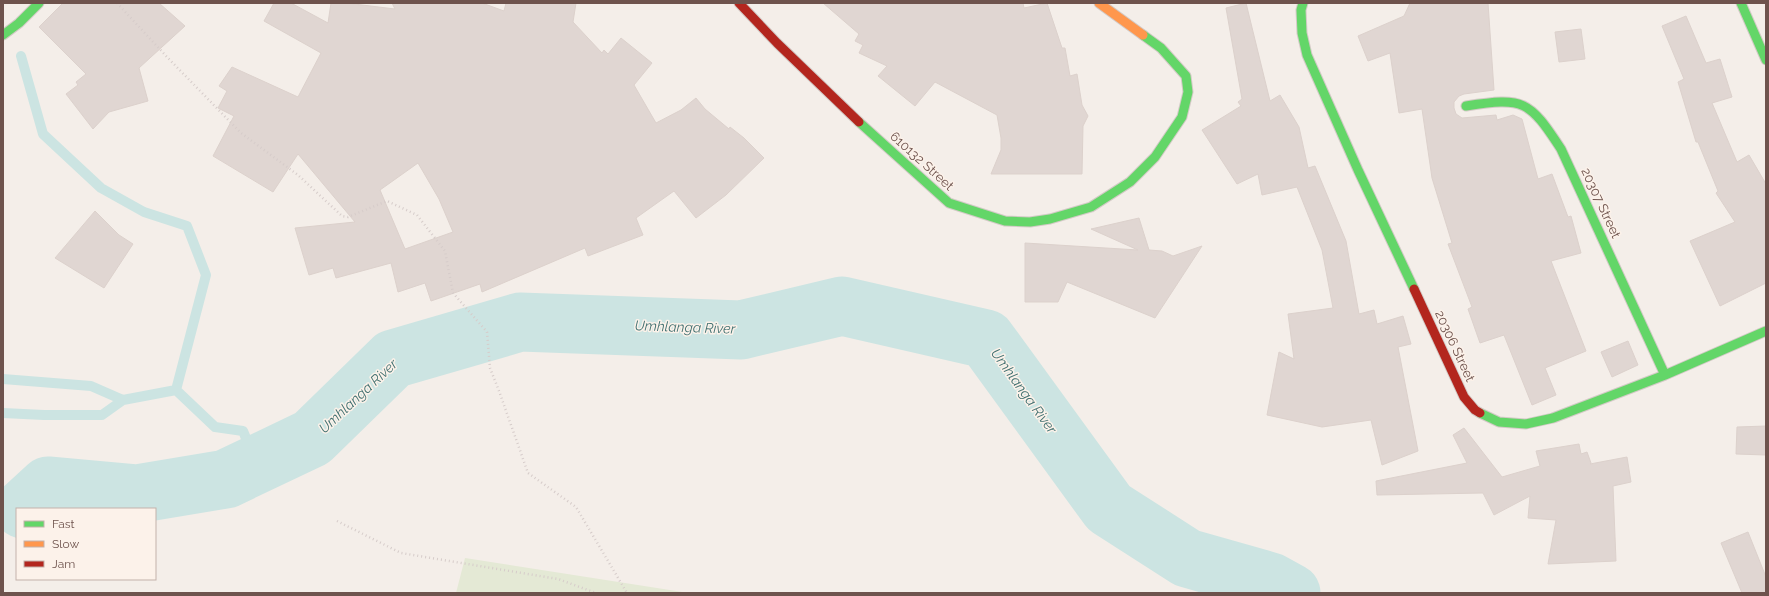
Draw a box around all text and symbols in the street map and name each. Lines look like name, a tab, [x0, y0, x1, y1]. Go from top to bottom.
street label: 610132 Street	[887, 129, 957, 194]
street label: 20307 Street	[1578, 165, 1624, 241]
street label: 20306 Street	[1432, 308, 1478, 385]
water label: Umhlanga River	[634, 317, 737, 337]
water label: Umhlanga River	[988, 345, 1061, 437]
water label: Umhlanga River	[316, 355, 401, 436]
legend	[16, 508, 156, 580]
text: Fast	[52, 517, 75, 531]
text: Slow	[52, 537, 79, 551]
text: Jam	[52, 557, 75, 571]

